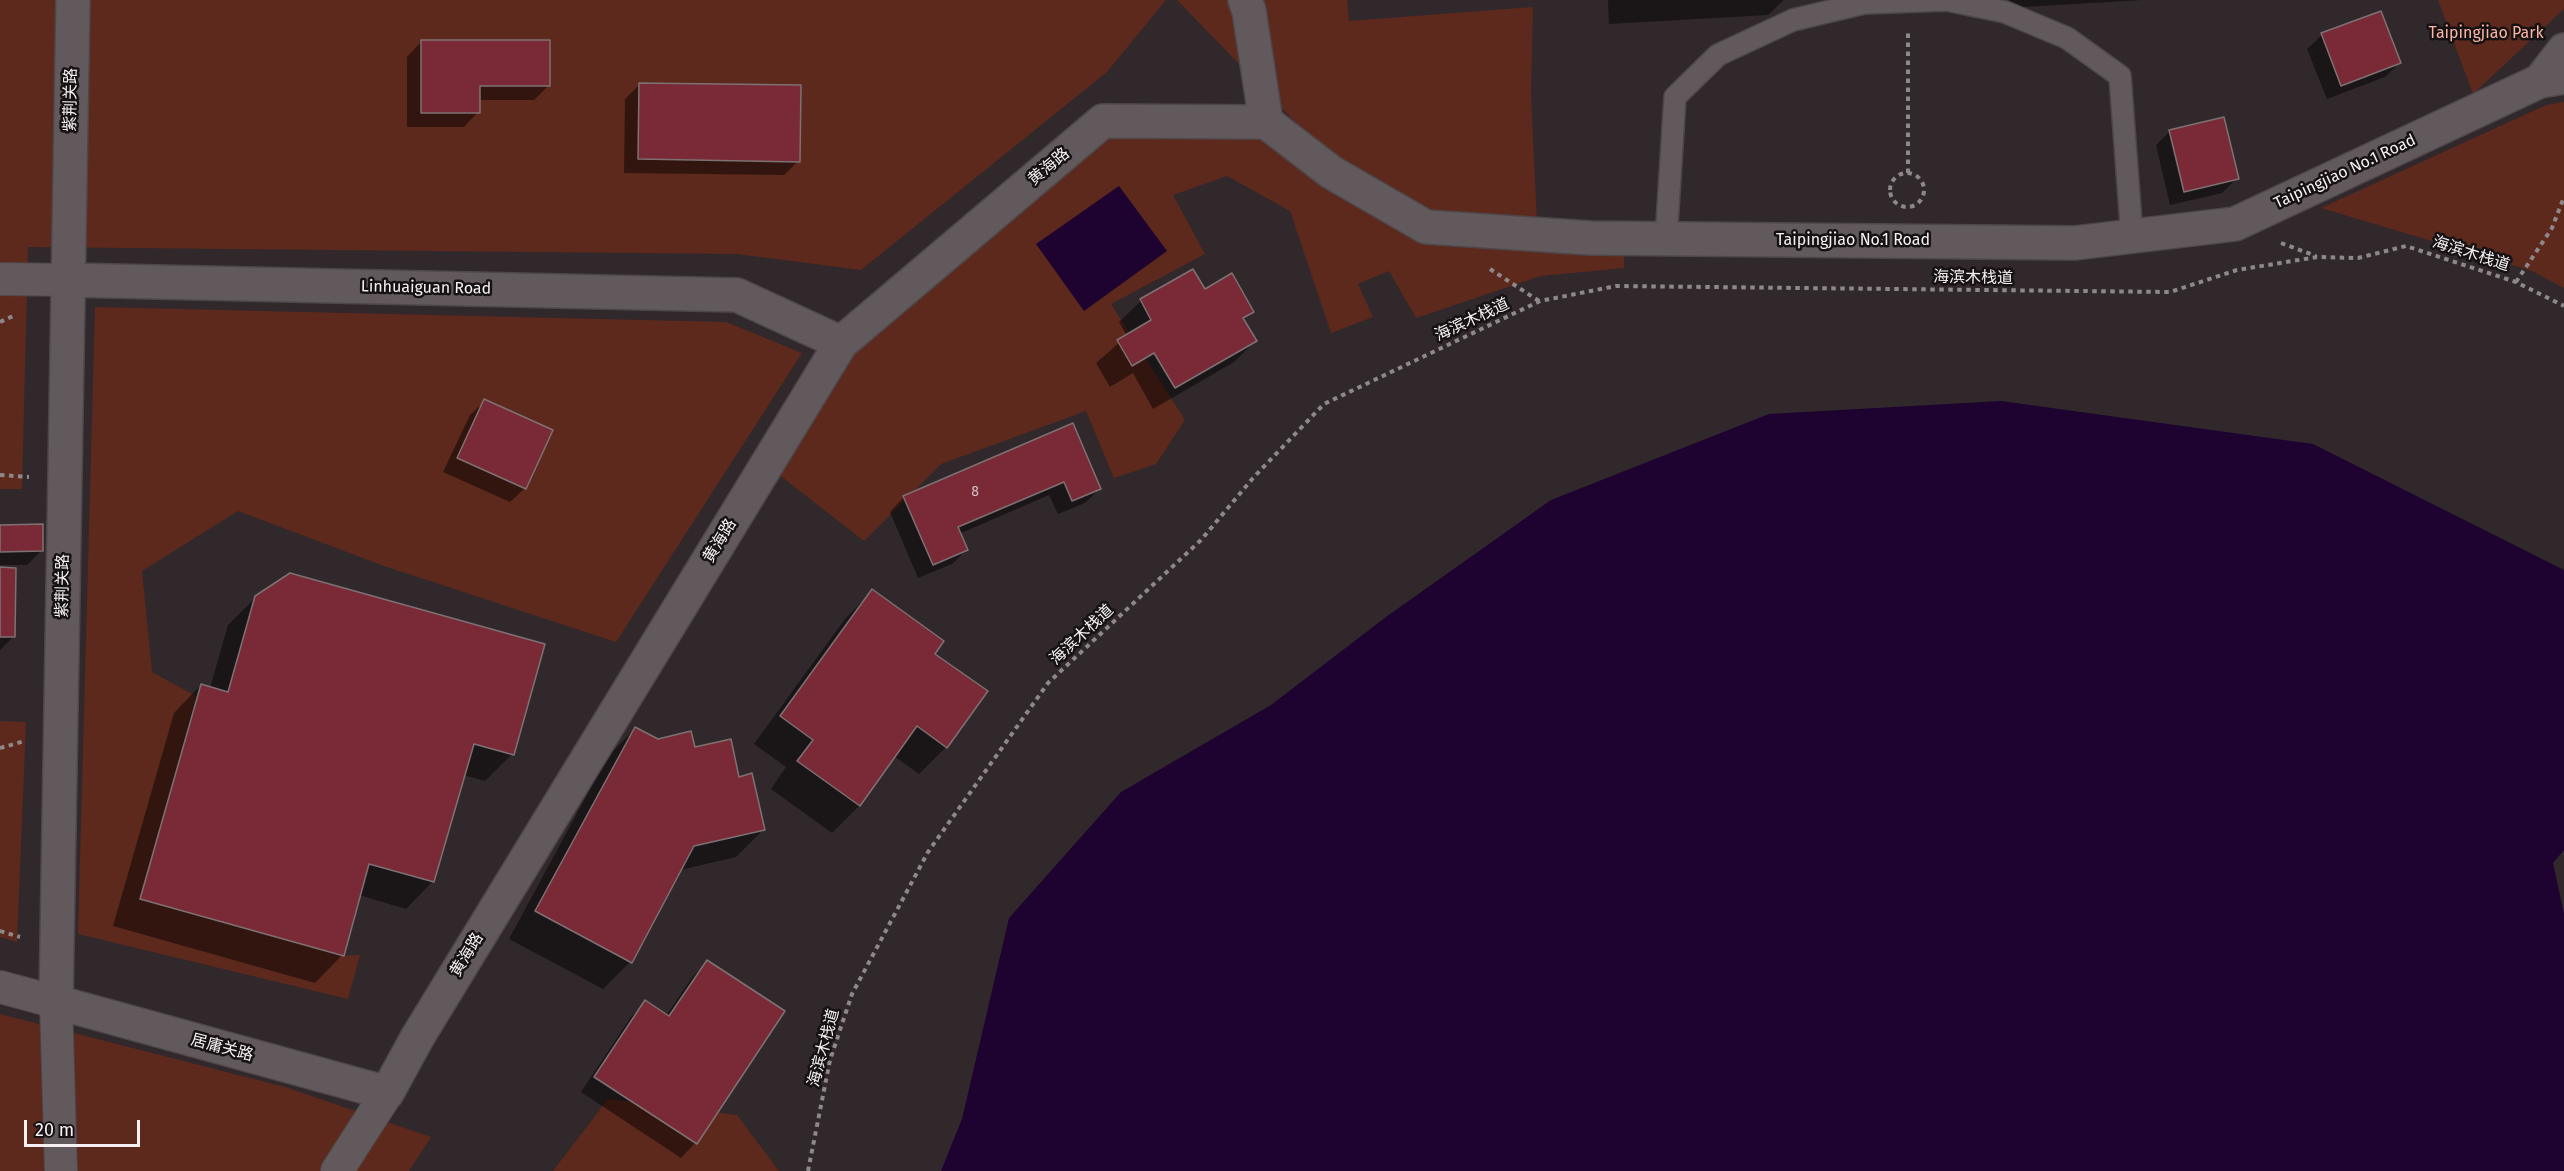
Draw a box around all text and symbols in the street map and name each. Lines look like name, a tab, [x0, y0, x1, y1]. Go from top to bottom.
park label: Taipingjiao Park	[2428, 24, 2544, 44]
street label: 紫荆关路	[61, 68, 81, 132]
street label: Taipingjiao No.1 Road	[2271, 131, 2419, 213]
street label: 黄海路	[1024, 144, 1074, 190]
street label: Taipingjiao No.1 Road	[1776, 231, 1930, 251]
street label: 海滨木栈道	[2430, 233, 2512, 275]
street label: 海滨木栈道	[1933, 268, 2013, 288]
street label: Linhuaiguan Road	[361, 277, 491, 299]
street label: 海滨木栈道	[1432, 294, 1512, 346]
house number: 8	[971, 484, 979, 500]
street label: 黄海路	[699, 515, 741, 567]
street label: 紫荆关路	[53, 554, 73, 618]
street label: 海滨木栈道	[1046, 601, 1118, 669]
street label: 黄海路	[446, 929, 488, 981]
street label: 海滨木栈道	[804, 1007, 844, 1089]
street label: 居庸关路	[189, 1030, 255, 1066]
scale bar	[27, 1108, 142, 1146]
text: 20 m	[35, 1119, 74, 1141]

